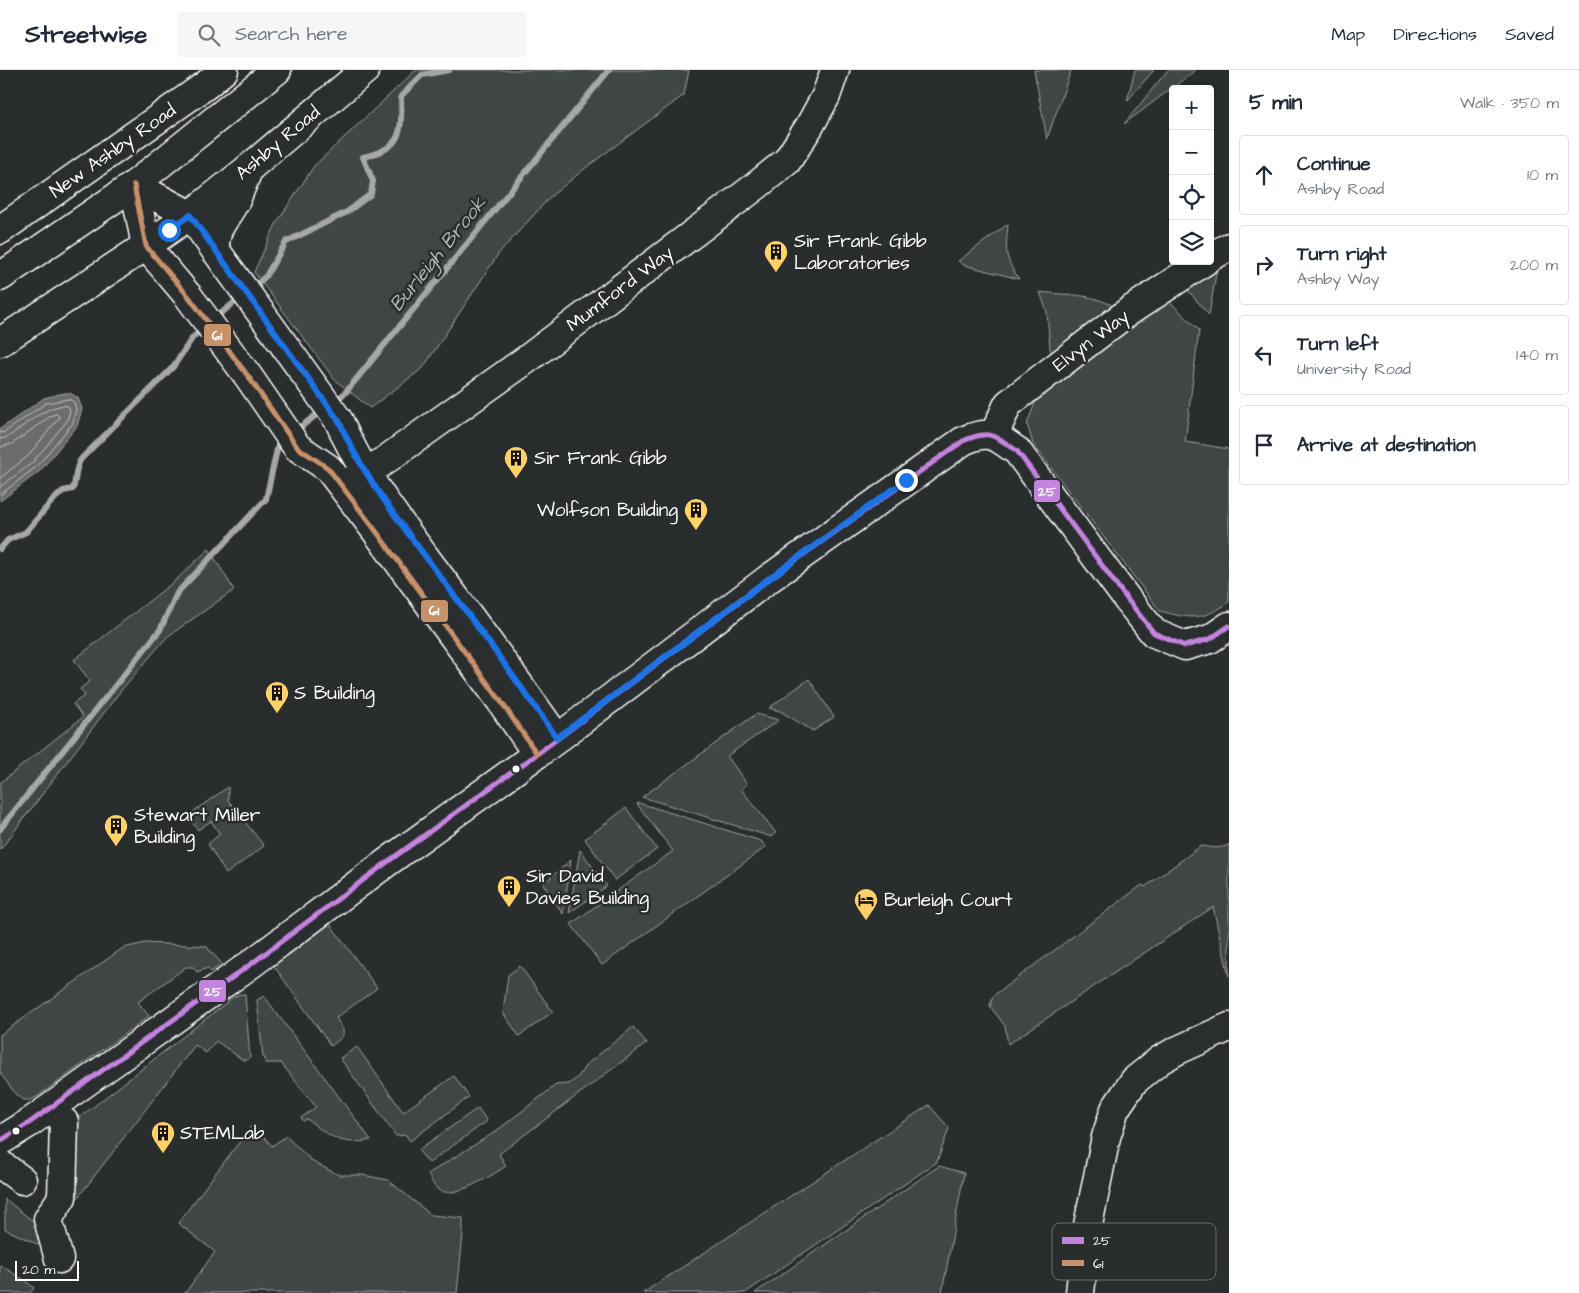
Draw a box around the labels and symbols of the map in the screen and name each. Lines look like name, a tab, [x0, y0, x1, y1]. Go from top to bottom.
street label: New Ashby Road	[44, 97, 182, 206]
street label: Ashby Road	[230, 99, 327, 187]
water label: Burleigh Brook	[383, 190, 494, 318]
route start	[158, 219, 181, 242]
place label: Sir Frank Gibb Laboratories	[794, 228, 927, 277]
street label: Mumford Way	[561, 239, 680, 339]
building icon: Sir Frank Gibb Laboratories	[763, 239, 789, 273]
street label: Elvyn Way	[1047, 303, 1136, 380]
line badge: 61	[203, 323, 232, 347]
text: 61	[212, 326, 222, 346]
building icon: Sir Frank Gibb	[503, 445, 529, 479]
place label: Sir Frank Gibb	[534, 445, 667, 472]
route end	[895, 469, 918, 492]
line badge: 25	[1033, 479, 1061, 503]
text: 25	[1037, 482, 1057, 502]
place label: Wolfson Building	[537, 497, 678, 525]
building icon: Wolfson Building	[683, 497, 709, 531]
line badge: 61	[420, 599, 449, 623]
text: 61	[429, 601, 439, 621]
building icon: S Building	[264, 680, 290, 714]
place label: S Building	[294, 680, 375, 708]
unlabelled marker	[511, 764, 521, 774]
place label: Stewart Miller Building	[134, 802, 261, 852]
building icon: Stewart Miller Building	[103, 813, 129, 847]
place label: Sir David Davies Building	[526, 863, 649, 913]
building icon: Sir David Davies Building	[496, 874, 522, 908]
hotel icon: Burleigh Court	[853, 887, 879, 921]
place label: Burleigh Court	[884, 887, 1013, 915]
line badge: 25	[198, 979, 227, 1003]
text: 25	[203, 982, 223, 1002]
building icon: STEMLab	[150, 1120, 176, 1154]
place label: STEMLab	[180, 1120, 265, 1147]
unlabelled marker	[11, 1126, 21, 1136]
legend	[1052, 1223, 1216, 1280]
text: 25	[1093, 1231, 1111, 1251]
text: 61	[1093, 1254, 1104, 1274]
scale bar	[15, 1258, 79, 1281]

